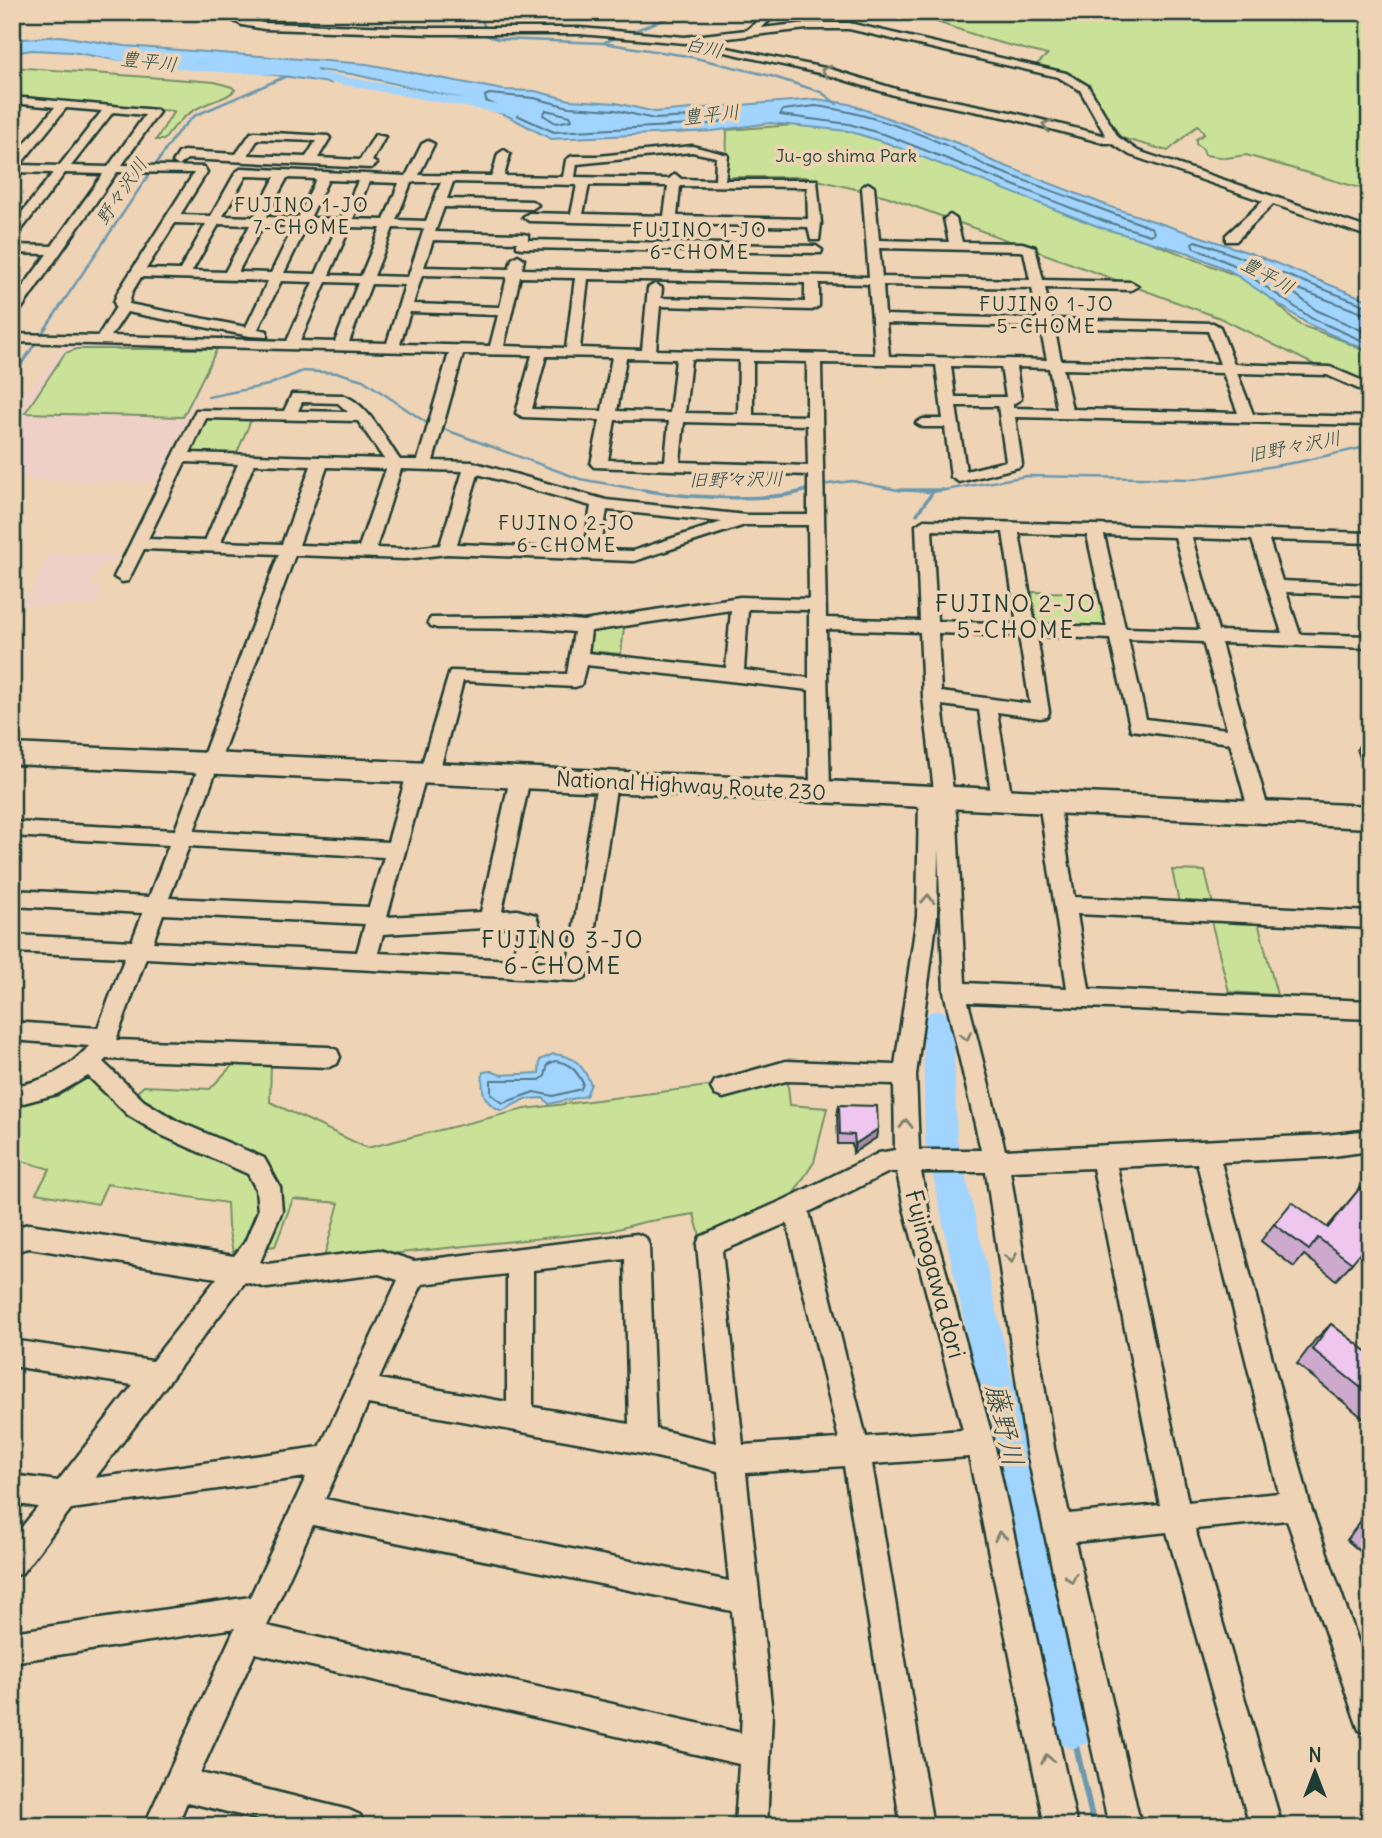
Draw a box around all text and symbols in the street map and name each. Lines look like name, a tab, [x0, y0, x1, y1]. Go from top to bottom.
water label: 白川	[683, 31, 725, 63]
water label: 豊平川	[119, 46, 179, 76]
one-way arrow	[820, 65, 832, 79]
water label: 豊平川	[681, 99, 741, 129]
one-way arrow	[1041, 119, 1053, 134]
park label: Ju-go shima Park	[775, 144, 917, 167]
water label: 野々沢川	[90, 153, 152, 229]
district label: FUJINO 1-JO 7-CHOME	[234, 193, 370, 239]
district label: FUJINO 1-JO 6-CHOME	[632, 218, 768, 264]
water label: 豊平川	[1237, 251, 1299, 299]
district label: FUJINO 1-JO 5-CHOME	[979, 292, 1115, 338]
water label: 旧野々沢川	[1245, 425, 1343, 467]
water label: 旧野々沢川	[688, 466, 784, 492]
district label: FUJINO 2-JO 6-CHOME	[498, 511, 636, 557]
district label: FUJINO 2-JO 5-CHOME	[935, 589, 1097, 644]
street label: National Highway Route 230	[555, 765, 827, 806]
one-way arrow	[921, 893, 936, 904]
district label: FUJINO 3-JO 6-CHOME	[481, 925, 645, 980]
one-way arrow	[958, 1029, 972, 1041]
one-way arrow	[898, 1119, 914, 1129]
street label: Fujinogawa dori	[899, 1186, 973, 1361]
one-way arrow	[1003, 1252, 1018, 1264]
water label: 藤野川	[978, 1380, 1032, 1470]
one-way arrow	[993, 1530, 1008, 1542]
one-way arrow	[1062, 1572, 1077, 1584]
north arrow	[1280, 1736, 1350, 1806]
text: N	[1308, 1743, 1322, 1767]
one-way arrow	[1040, 1753, 1055, 1765]

